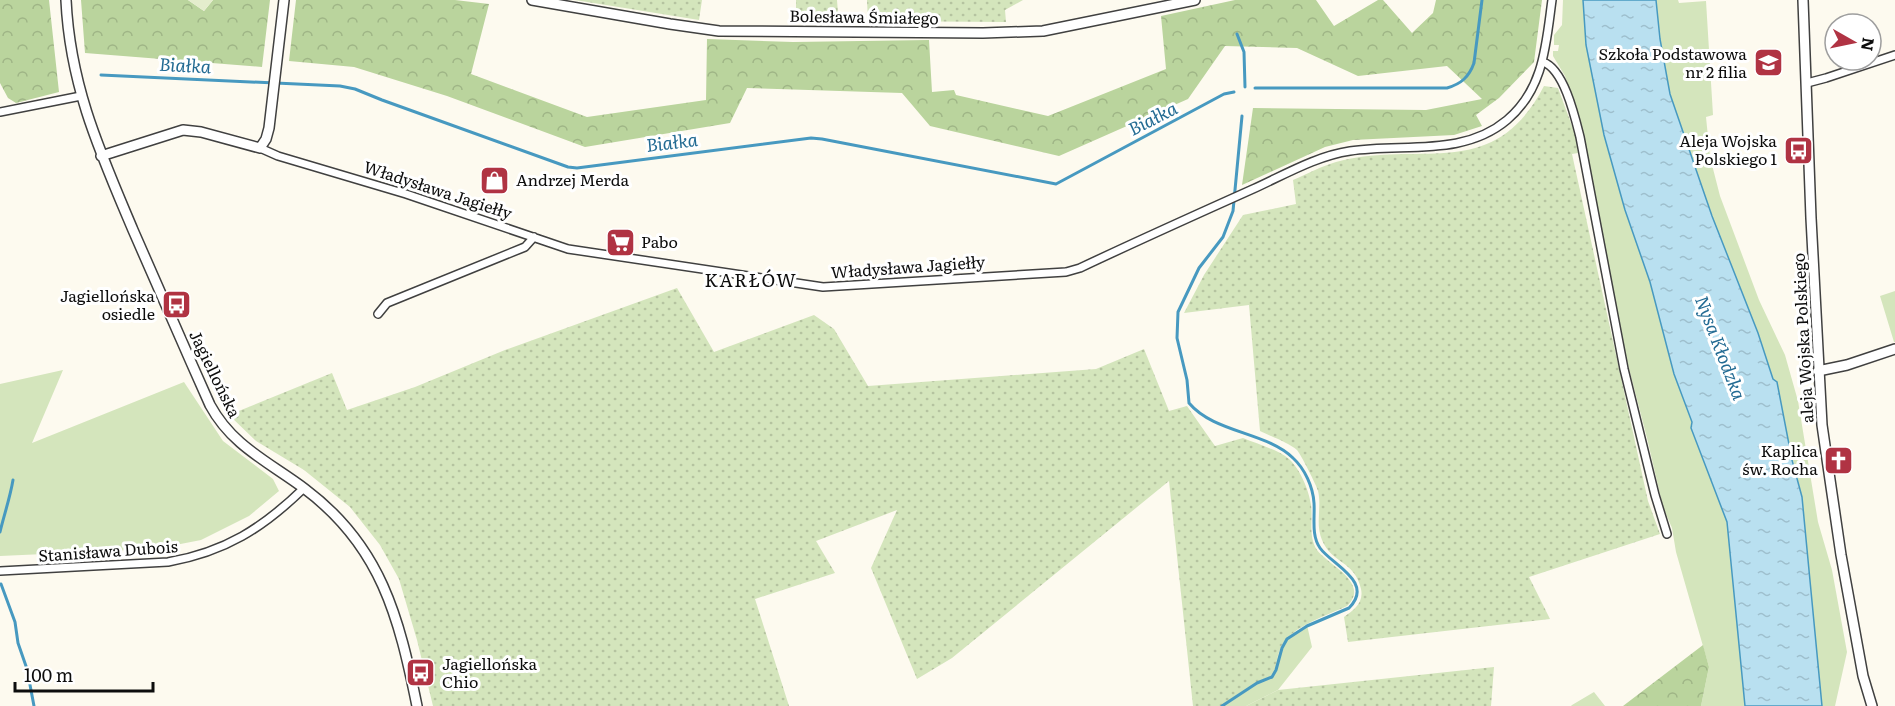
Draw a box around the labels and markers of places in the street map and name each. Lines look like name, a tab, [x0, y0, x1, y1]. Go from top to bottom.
place label: Szkoła Podstawowa nr 2 filia	[1599, 41, 1747, 83]
school or university icon: Szkoła Podstawowa nr 2 filia	[1752, 47, 1784, 79]
place label: Aleja Wojska Polskiego 1	[1679, 128, 1777, 170]
bus stop icon: Aleja Wojska Polskiego 1	[1782, 134, 1814, 166]
shop icon: Andrzej Merda	[479, 164, 511, 196]
place label: Andrzej Merda	[516, 167, 630, 191]
supermarket icon: Pabo	[604, 226, 636, 258]
place label: Pabo	[641, 229, 678, 253]
place label: Jagiellońska osiedle	[60, 283, 155, 325]
bus stop icon: Jagiellońska osiedle	[160, 289, 192, 321]
place label: Kaplica św. Rocha	[1742, 438, 1818, 480]
church icon: Kaplica św. Rocha	[1823, 444, 1855, 476]
place label: Jagiellońska Chio	[442, 651, 537, 693]
bus stop icon: Jagiellońska Chio	[405, 657, 437, 689]

